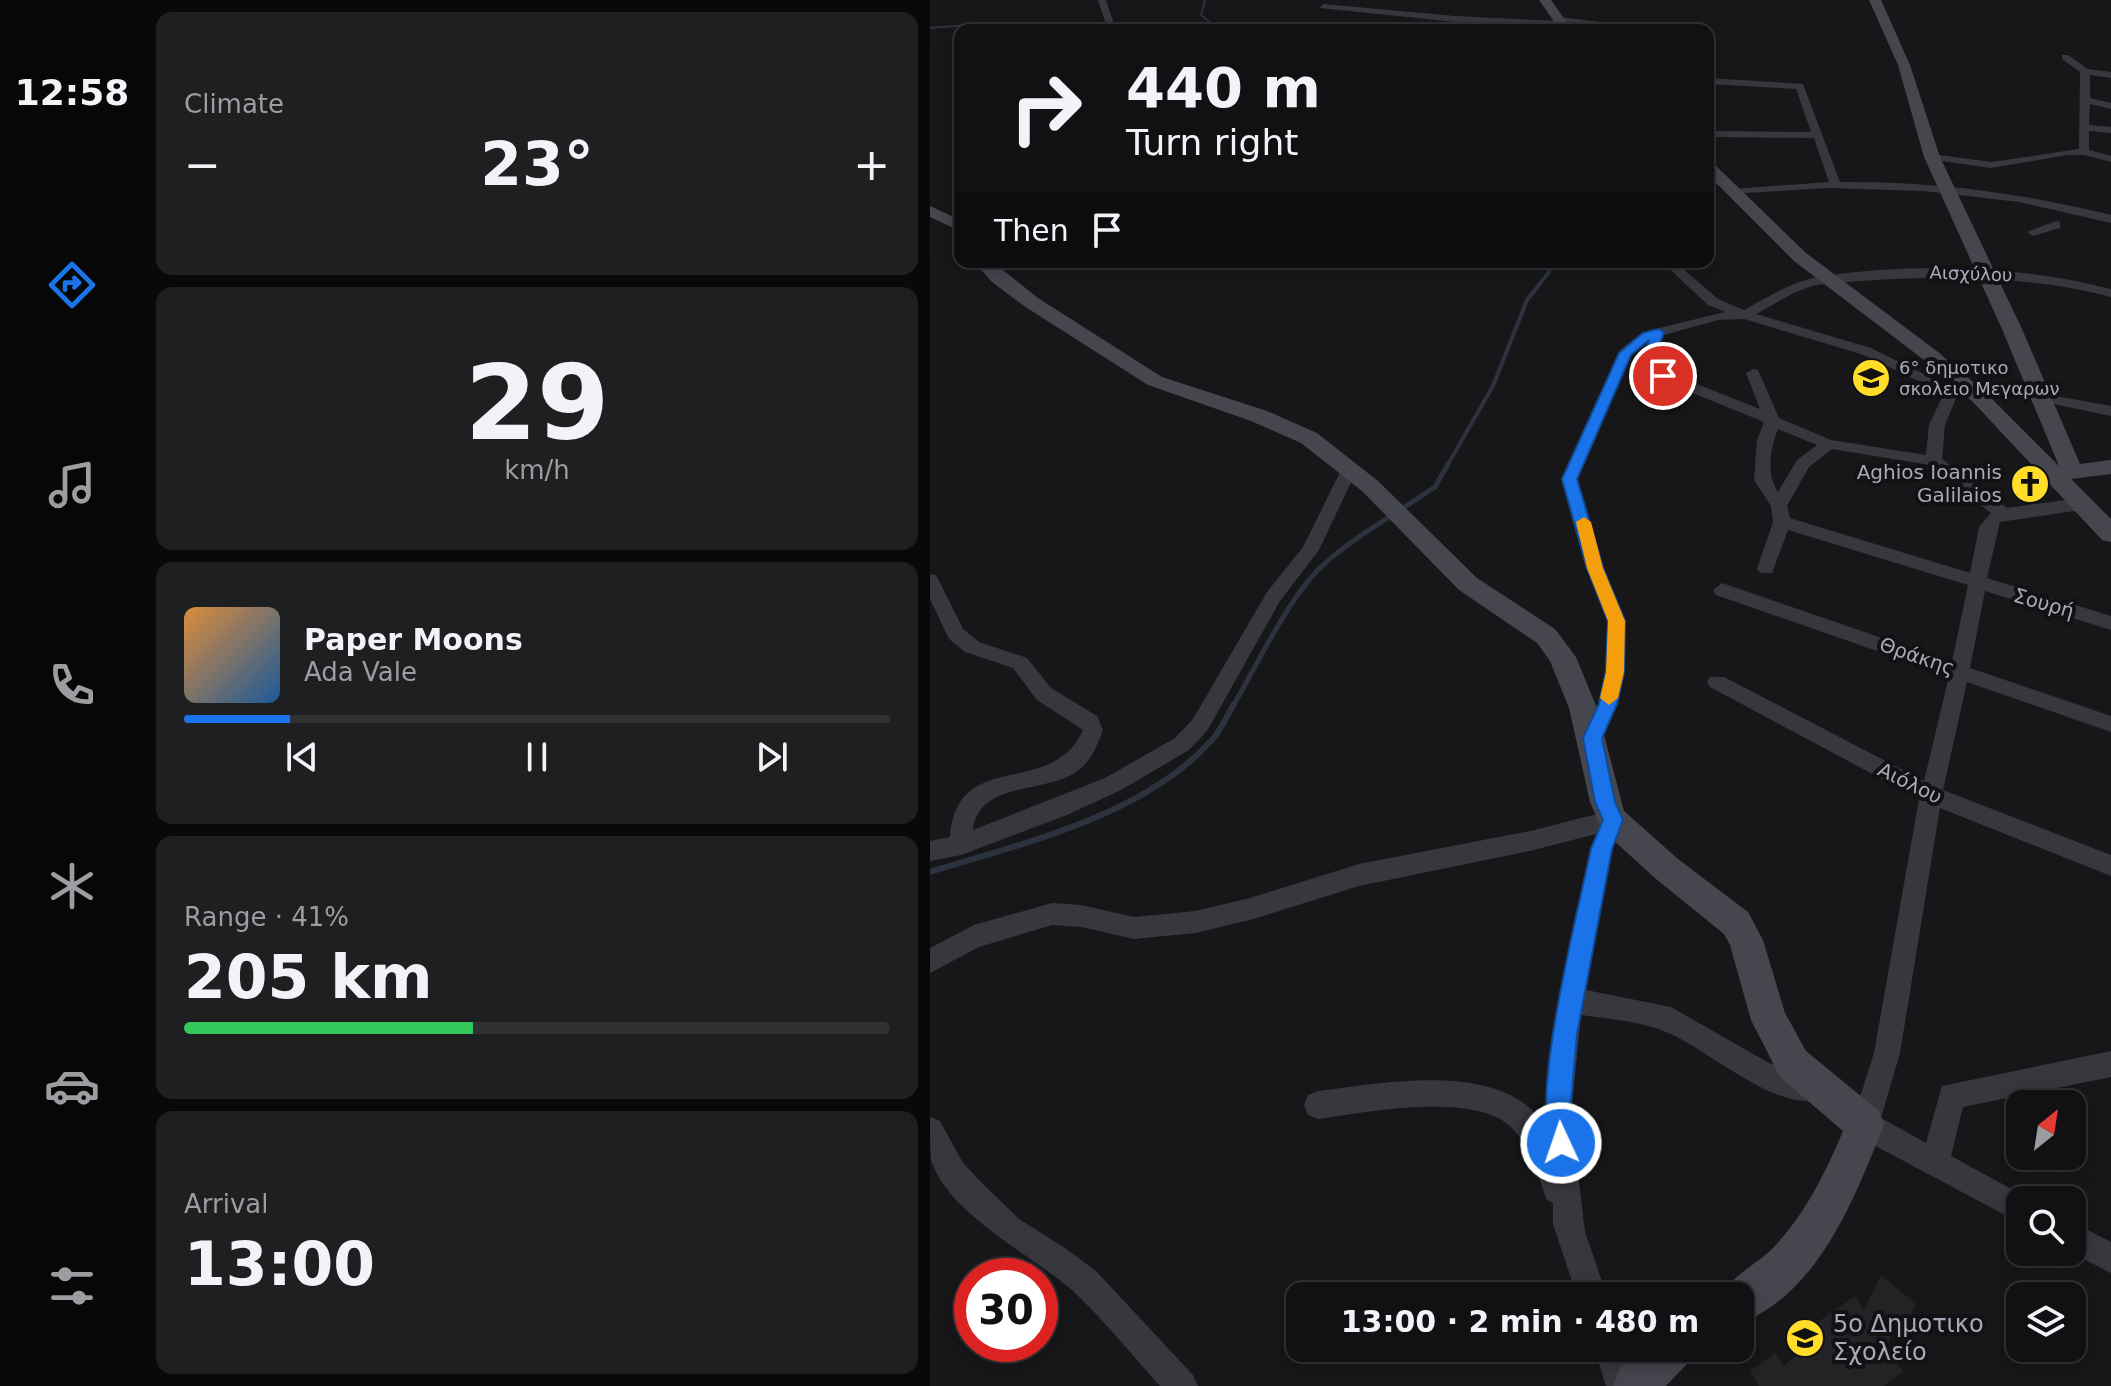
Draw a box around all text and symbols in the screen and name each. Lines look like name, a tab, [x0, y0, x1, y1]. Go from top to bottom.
text: 440 m	[1126, 55, 1321, 120]
icon: right	[994, 56, 1098, 160]
text: 12:58	[15, 72, 129, 113]
text: Climate	[184, 89, 284, 119]
text: Turn right	[1126, 122, 1298, 163]
text: 23°	[480, 129, 594, 199]
text: −	[184, 139, 221, 190]
text: +	[853, 139, 890, 190]
icon: arrive	[1085, 208, 1129, 252]
text: Then	[994, 213, 1069, 248]
icon: directions	[44, 257, 100, 313]
street label: Αισχύλου	[1929, 262, 2013, 285]
text: 29	[465, 342, 609, 464]
pin	[1629, 342, 1697, 410]
icon: arrive	[1641, 354, 1685, 398]
school or university icon: 6° δημοτικο σκολειο Μεγαρων	[1850, 357, 1892, 399]
place label: 6° δημοτικο σκολειο Μεγαρων	[1899, 357, 2060, 399]
text: km/h	[504, 455, 570, 485]
icon: music	[44, 457, 100, 513]
place label: Aghios Ioannis Galilaios	[1857, 460, 2002, 507]
church icon: Aghios Ioannis Galilaios	[2009, 463, 2051, 505]
street label: Σουρή	[2011, 583, 2077, 623]
text: Paper Moons	[304, 622, 523, 657]
street label: Θράκης	[1876, 632, 1958, 680]
icon: phone	[44, 657, 100, 713]
text: Ada Vale	[304, 657, 417, 687]
icon: previous	[280, 735, 324, 779]
icon: pause	[515, 735, 559, 779]
icon: next	[750, 735, 794, 779]
street label: Αιόλου	[1874, 757, 1946, 809]
icon: climate	[44, 858, 100, 914]
text: Range · 41%	[184, 902, 349, 932]
text: 205 km	[184, 942, 433, 1012]
icon: car	[44, 1058, 100, 1114]
north arrow	[2006, 1090, 2086, 1170]
map controls	[2006, 1090, 2086, 1362]
position arrow	[1519, 1101, 1603, 1185]
button: search	[2006, 1186, 2086, 1266]
text: Arrival	[184, 1189, 268, 1219]
text: 13:00	[184, 1229, 375, 1299]
icon: filters	[44, 1258, 100, 1314]
speed limit sign: 30	[954, 1258, 1058, 1362]
button: layers	[2006, 1282, 2086, 1362]
text: 13:00 · 2 min · 480 m	[1341, 1304, 1699, 1339]
place label: 5o Δημοτικο Σχολείο	[1833, 1310, 1984, 1366]
school or university icon: 5o Δημοτικο Σχολείο	[1784, 1317, 1826, 1359]

